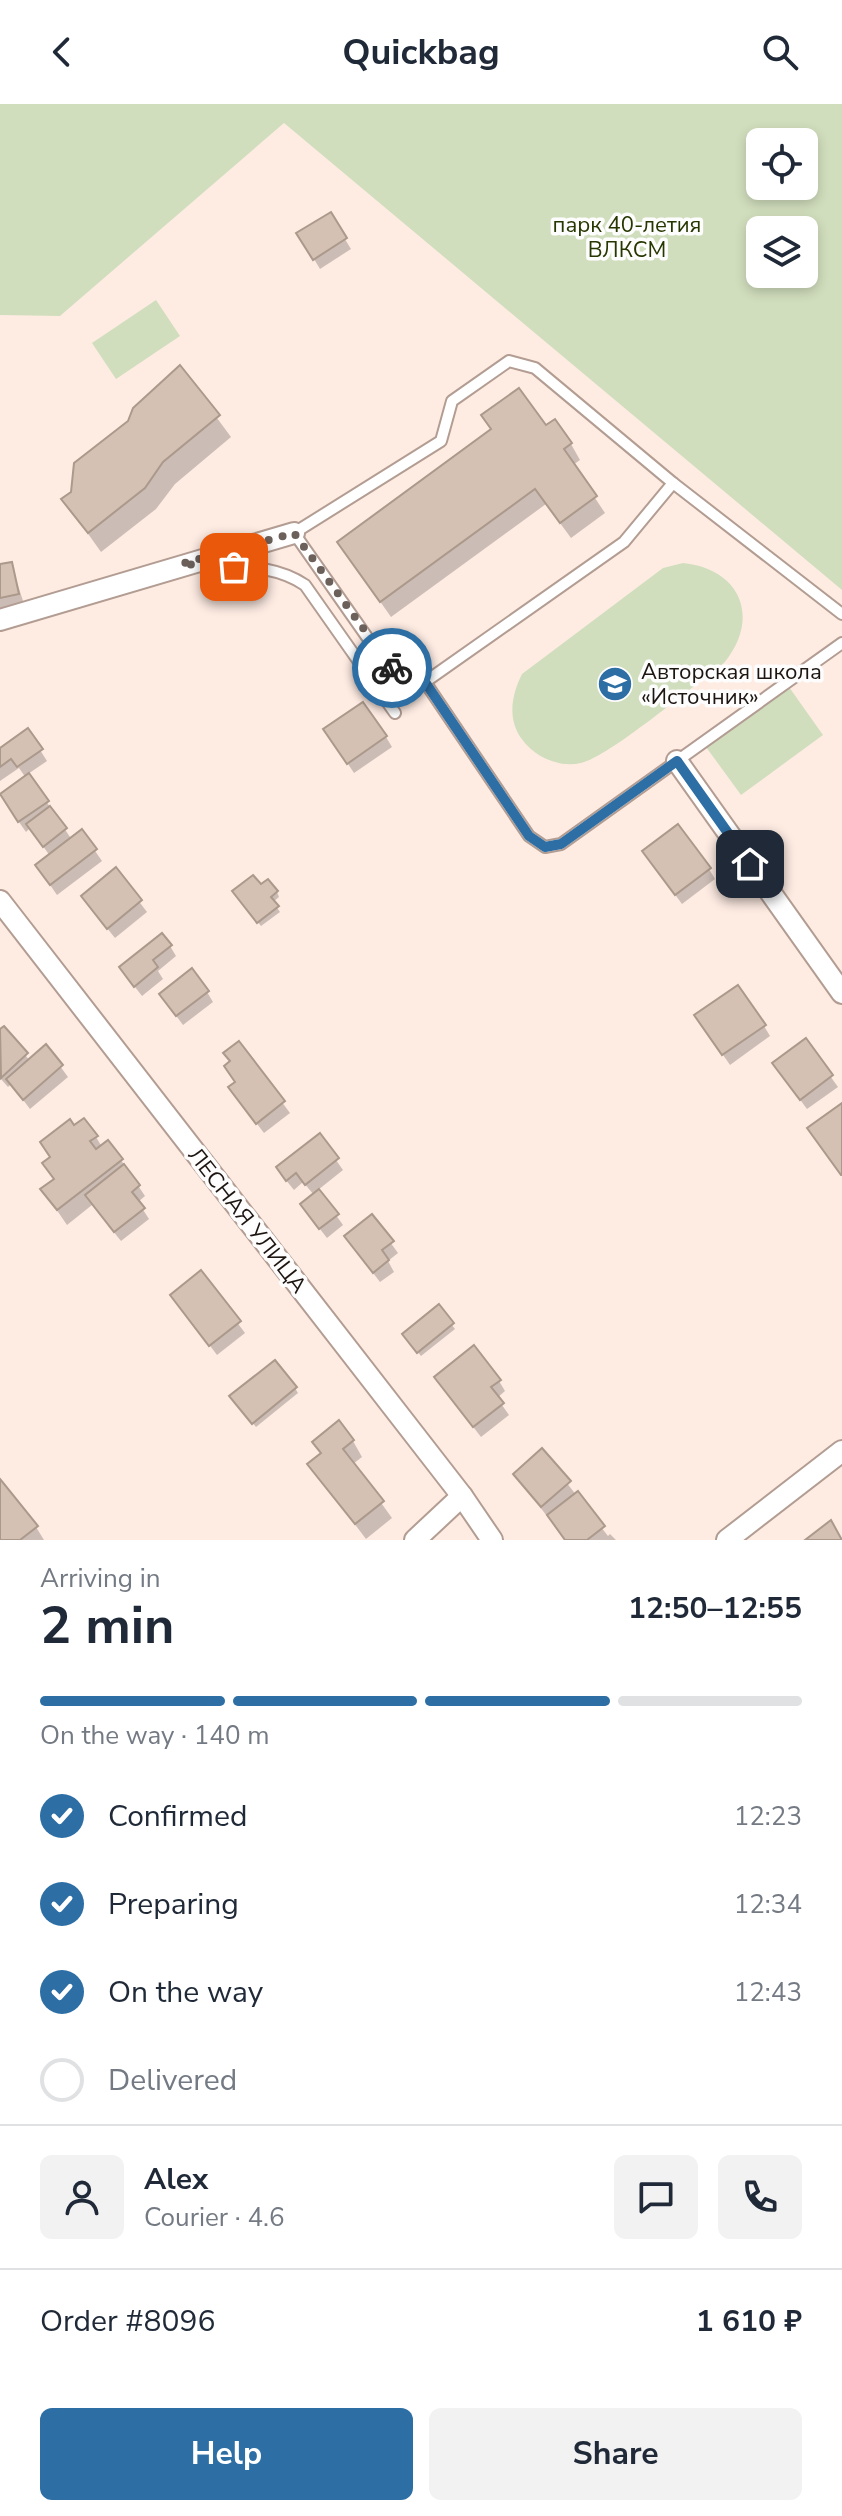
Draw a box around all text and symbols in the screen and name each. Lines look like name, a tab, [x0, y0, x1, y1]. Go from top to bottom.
text: Quickbag	[342, 28, 500, 77]
icon: back	[40, 30, 84, 74]
icon: search	[758, 30, 802, 74]
map controls	[746, 128, 818, 288]
button: locate	[746, 128, 818, 200]
park label: парк 40-летия ВЛКСМ	[553, 210, 701, 265]
button: layers	[746, 216, 818, 288]
pin	[200, 533, 268, 601]
icon: bag	[212, 545, 256, 589]
courier	[352, 628, 432, 708]
icon: bike	[370, 646, 414, 690]
place label: Авторская школа «Источник»	[641, 657, 822, 712]
school or university icon: Авторская школа «Источник»	[596, 665, 634, 703]
pin	[716, 830, 784, 898]
icon: home	[728, 842, 772, 886]
street label: ЛЕСНАЯ УЛИЦА	[181, 1142, 314, 1300]
text: Arriving in	[40, 1561, 161, 1596]
text: 12:50–12:55	[628, 1588, 802, 1629]
text: 2 min	[40, 1590, 175, 1661]
text: On the way · 140 m	[40, 1718, 269, 1753]
icon: check	[40, 1794, 84, 1838]
text: Confirmed	[108, 1796, 248, 1837]
text: 12:23	[734, 1799, 802, 1834]
icon: check	[40, 1882, 84, 1926]
text: Preparing	[108, 1884, 239, 1925]
text: 12:34	[734, 1887, 802, 1922]
icon: check	[40, 1970, 84, 2014]
text: On the way	[108, 1972, 263, 2013]
text: 12:43	[734, 1975, 802, 2010]
text: Delivered	[108, 2060, 237, 2101]
button: person	[40, 2155, 124, 2239]
button: chat	[614, 2155, 698, 2239]
button: phone	[718, 2155, 802, 2239]
text: Alex	[144, 2159, 208, 2200]
text: Courier · 4.6	[144, 2200, 285, 2235]
text: Order #8096	[40, 2301, 215, 2342]
text: 1 610 ₽	[696, 2301, 802, 2342]
button: Help	[40, 2408, 413, 2500]
button: Share	[429, 2408, 802, 2500]

